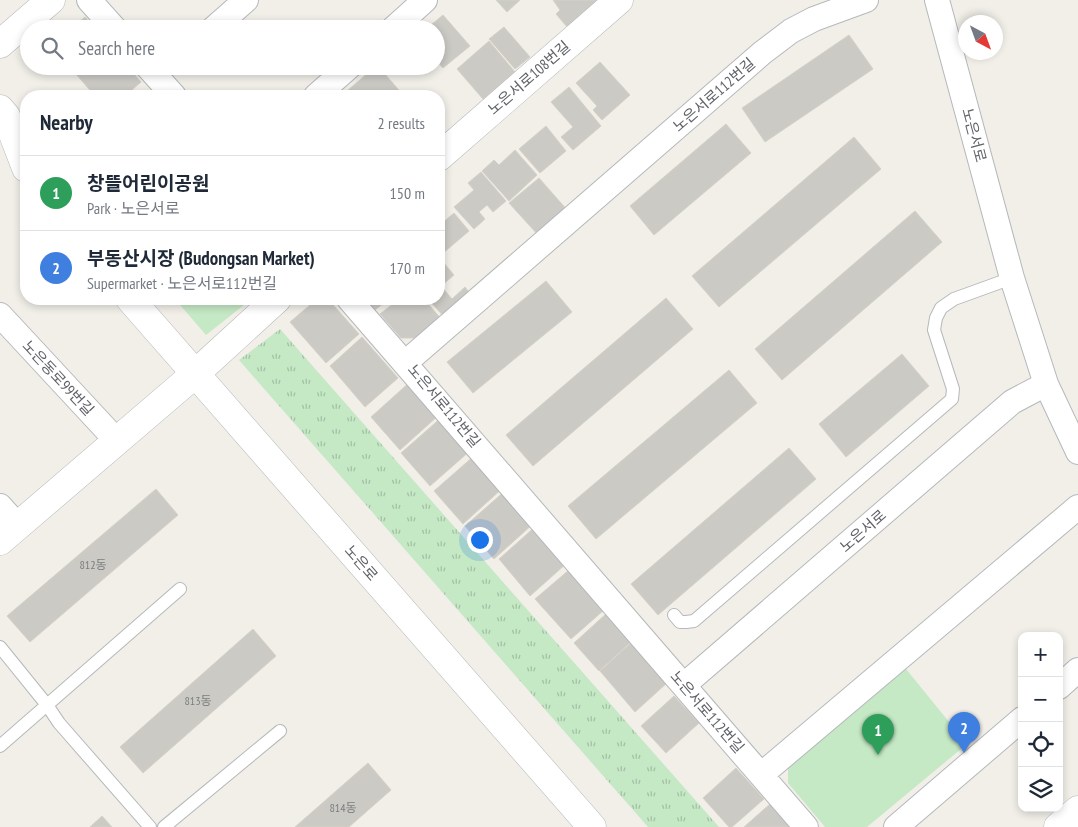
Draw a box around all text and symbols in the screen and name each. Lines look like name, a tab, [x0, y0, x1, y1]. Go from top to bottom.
north arrow	[958, 15, 1003, 60]
search box	[20, 20, 445, 75]
icon: search	[38, 34, 66, 62]
text: Search here	[78, 36, 155, 60]
street label: 노은서로108번길	[484, 37, 574, 119]
street label: 노은서로112번길	[669, 54, 759, 136]
street label: 노은서로	[958, 106, 991, 164]
text: Nearby	[40, 109, 93, 136]
text: 2 results	[378, 113, 425, 133]
text: 창뜰어린이공원	[87, 171, 209, 195]
text: 1	[52, 183, 60, 203]
text: 150 m	[390, 183, 425, 203]
text: Park · 노은서로	[87, 198, 179, 218]
text: 부동산시장 (Budongsan Market)	[87, 246, 315, 270]
text: 2	[52, 258, 60, 278]
text: 170 m	[390, 258, 425, 278]
text: Supermarket · 노은서로112번길	[87, 273, 277, 293]
street label: 노은동로99번길	[19, 336, 98, 419]
street label: 노은서로112번길	[404, 360, 485, 451]
street label: 노은서로	[836, 505, 890, 556]
your location	[467, 527, 493, 553]
street label: 노은로	[341, 541, 382, 585]
house number: 812동	[79, 557, 107, 572]
map controls	[1018, 632, 1063, 812]
button: +	[1018, 632, 1063, 677]
street label: 노은서로112번길	[666, 667, 748, 757]
button: −	[1018, 677, 1063, 722]
house number: 813동	[184, 693, 212, 708]
pin: 2	[948, 712, 980, 753]
pin: 1	[862, 714, 894, 755]
button: locate	[1018, 722, 1063, 767]
button: layers	[1018, 767, 1063, 812]
house number: 814동	[329, 800, 357, 815]

